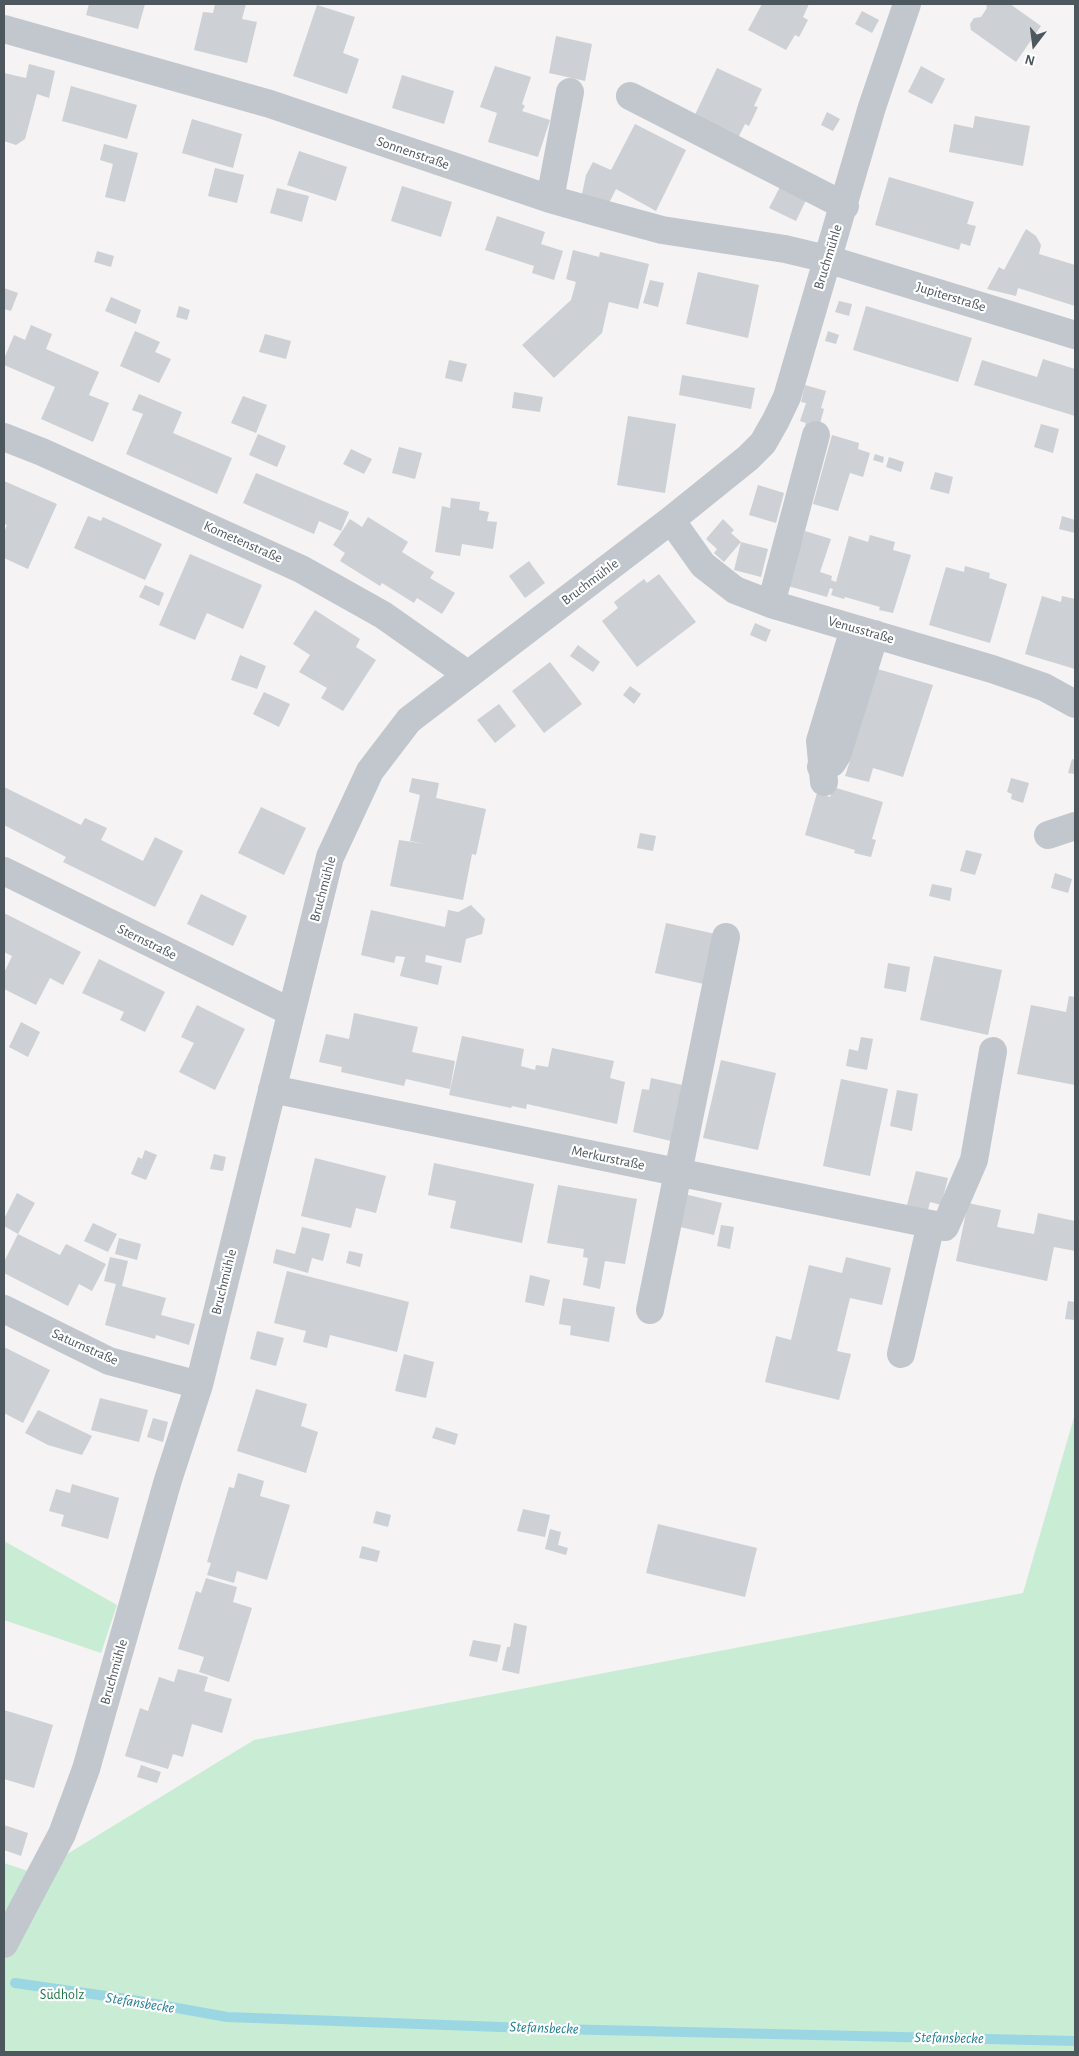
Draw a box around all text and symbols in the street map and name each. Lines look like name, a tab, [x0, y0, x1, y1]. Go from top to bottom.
north arrow	[1009, 20, 1059, 70]
text: N	[1024, 51, 1037, 68]
street label: Sonnenstraße	[374, 133, 452, 173]
street label: Bruchmühle	[810, 222, 846, 292]
street label: Jupiterstraße	[914, 278, 988, 316]
street label: Kometenstraße	[201, 517, 285, 567]
street label: Bruchmühle	[558, 555, 622, 609]
street label: Venusstraße	[826, 613, 896, 647]
street label: Bruchmühle	[306, 854, 340, 924]
street label: Sternstraße	[115, 920, 179, 964]
street label: Merkurstraße	[570, 1142, 646, 1174]
street label: Bruchmühle	[208, 1247, 240, 1317]
street label: Saturnstraße	[49, 1325, 121, 1369]
street label: Bruchmühle	[97, 1637, 131, 1707]
park label: Südholz	[40, 1987, 84, 2003]
water label: Stefansbecke	[104, 1989, 176, 2017]
water label: Stefansbecke	[509, 2018, 579, 2038]
water label: Stefansbecke	[914, 2028, 984, 2048]

